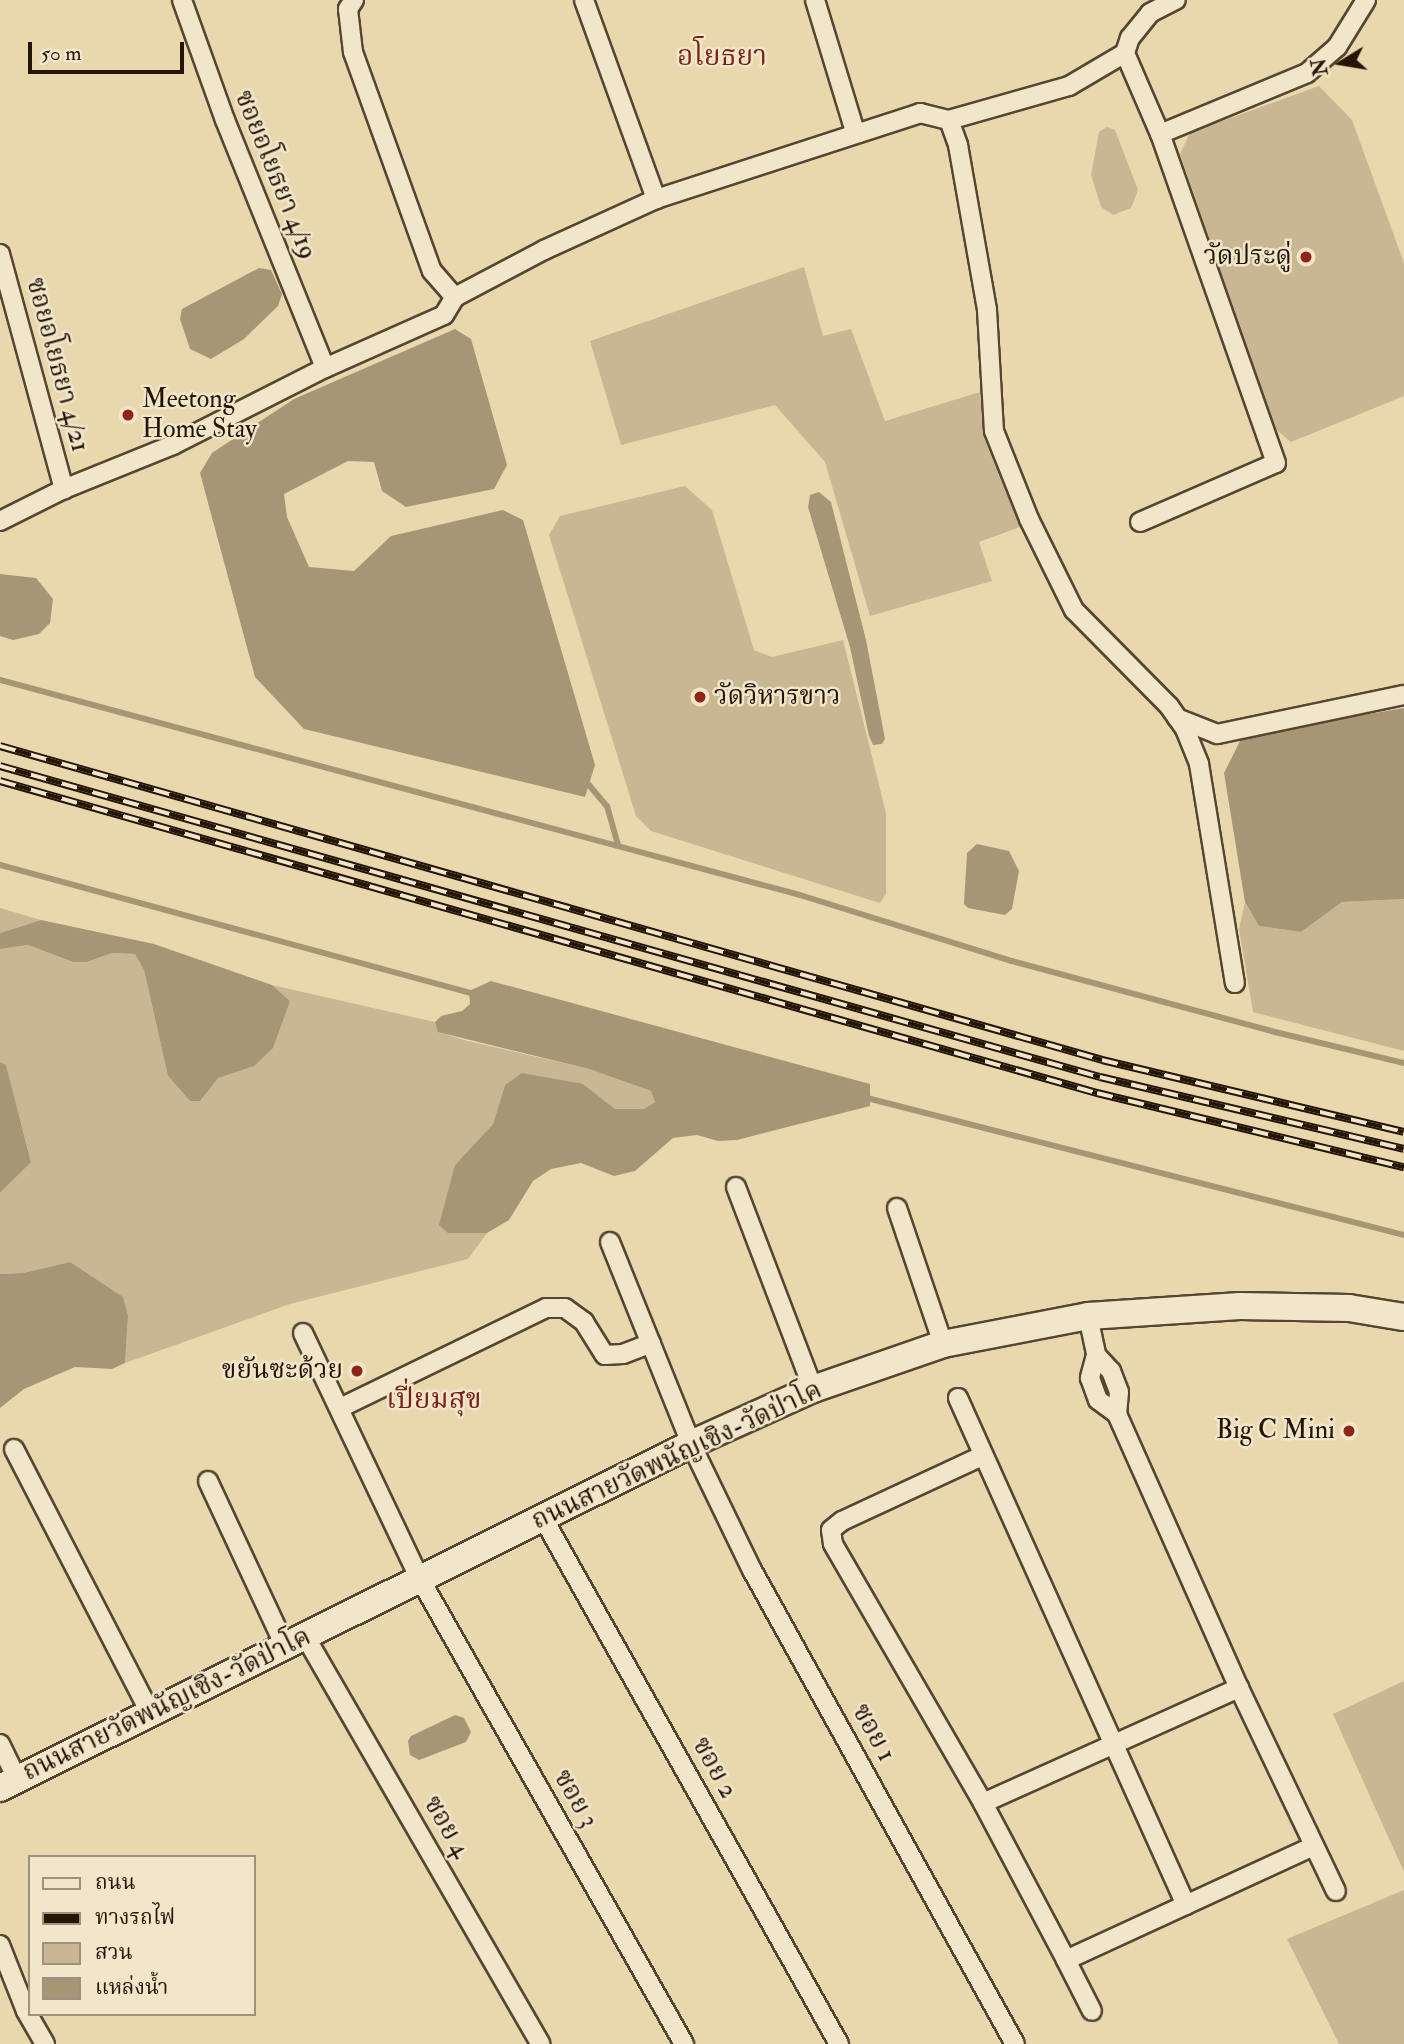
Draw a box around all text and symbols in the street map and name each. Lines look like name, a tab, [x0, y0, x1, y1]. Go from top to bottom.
scale bar	[32, 28, 187, 72]
north arrow	[1306, 28, 1376, 98]
text: 50 m	[41, 40, 82, 67]
district label: อโยธยา	[677, 40, 767, 74]
text: N	[1307, 56, 1334, 78]
street label: ซอยอโยธยา 4/19	[227, 86, 323, 264]
place label: วัดประดู่	[1203, 241, 1292, 273]
marker: วัดประดู่	[1298, 249, 1314, 265]
street label: ซอยอโยธยา 4/21	[19, 274, 95, 456]
place label: Meetong Home Stay	[142, 384, 257, 446]
marker: Meetong Home Stay	[120, 407, 136, 423]
place label: วัดวิหารขาว	[714, 681, 840, 713]
marker: วัดวิหารขาว	[692, 689, 708, 705]
place label: ขยันซะด้วย	[222, 1355, 343, 1387]
marker: ขยันซะด้วย	[349, 1363, 365, 1379]
street label: ถนนสายวัดพนัญเชิง-วัดป่าโค	[527, 1375, 827, 1537]
district label: เปี่ยมสุข	[386, 1383, 482, 1417]
place label: Big C Mini	[1216, 1415, 1335, 1447]
marker: Big C Mini	[1341, 1423, 1357, 1439]
street label: ถนนสายวัดพนัญเชิง-วัดป่าโค	[18, 1622, 316, 1788]
street label: ซอย 1	[845, 1699, 901, 1767]
street label: ซอย 2	[685, 1732, 743, 1804]
street label: ซอย 3	[546, 1764, 604, 1834]
street label: ซอย 4	[416, 1791, 476, 1863]
legend	[28, 1855, 256, 2016]
text: ถนน	[95, 1869, 136, 1896]
text: ทางรถไฟ	[95, 1904, 175, 1931]
text: สวน	[95, 1939, 133, 1966]
text: แหล่งน้ำ	[95, 1974, 168, 2001]

